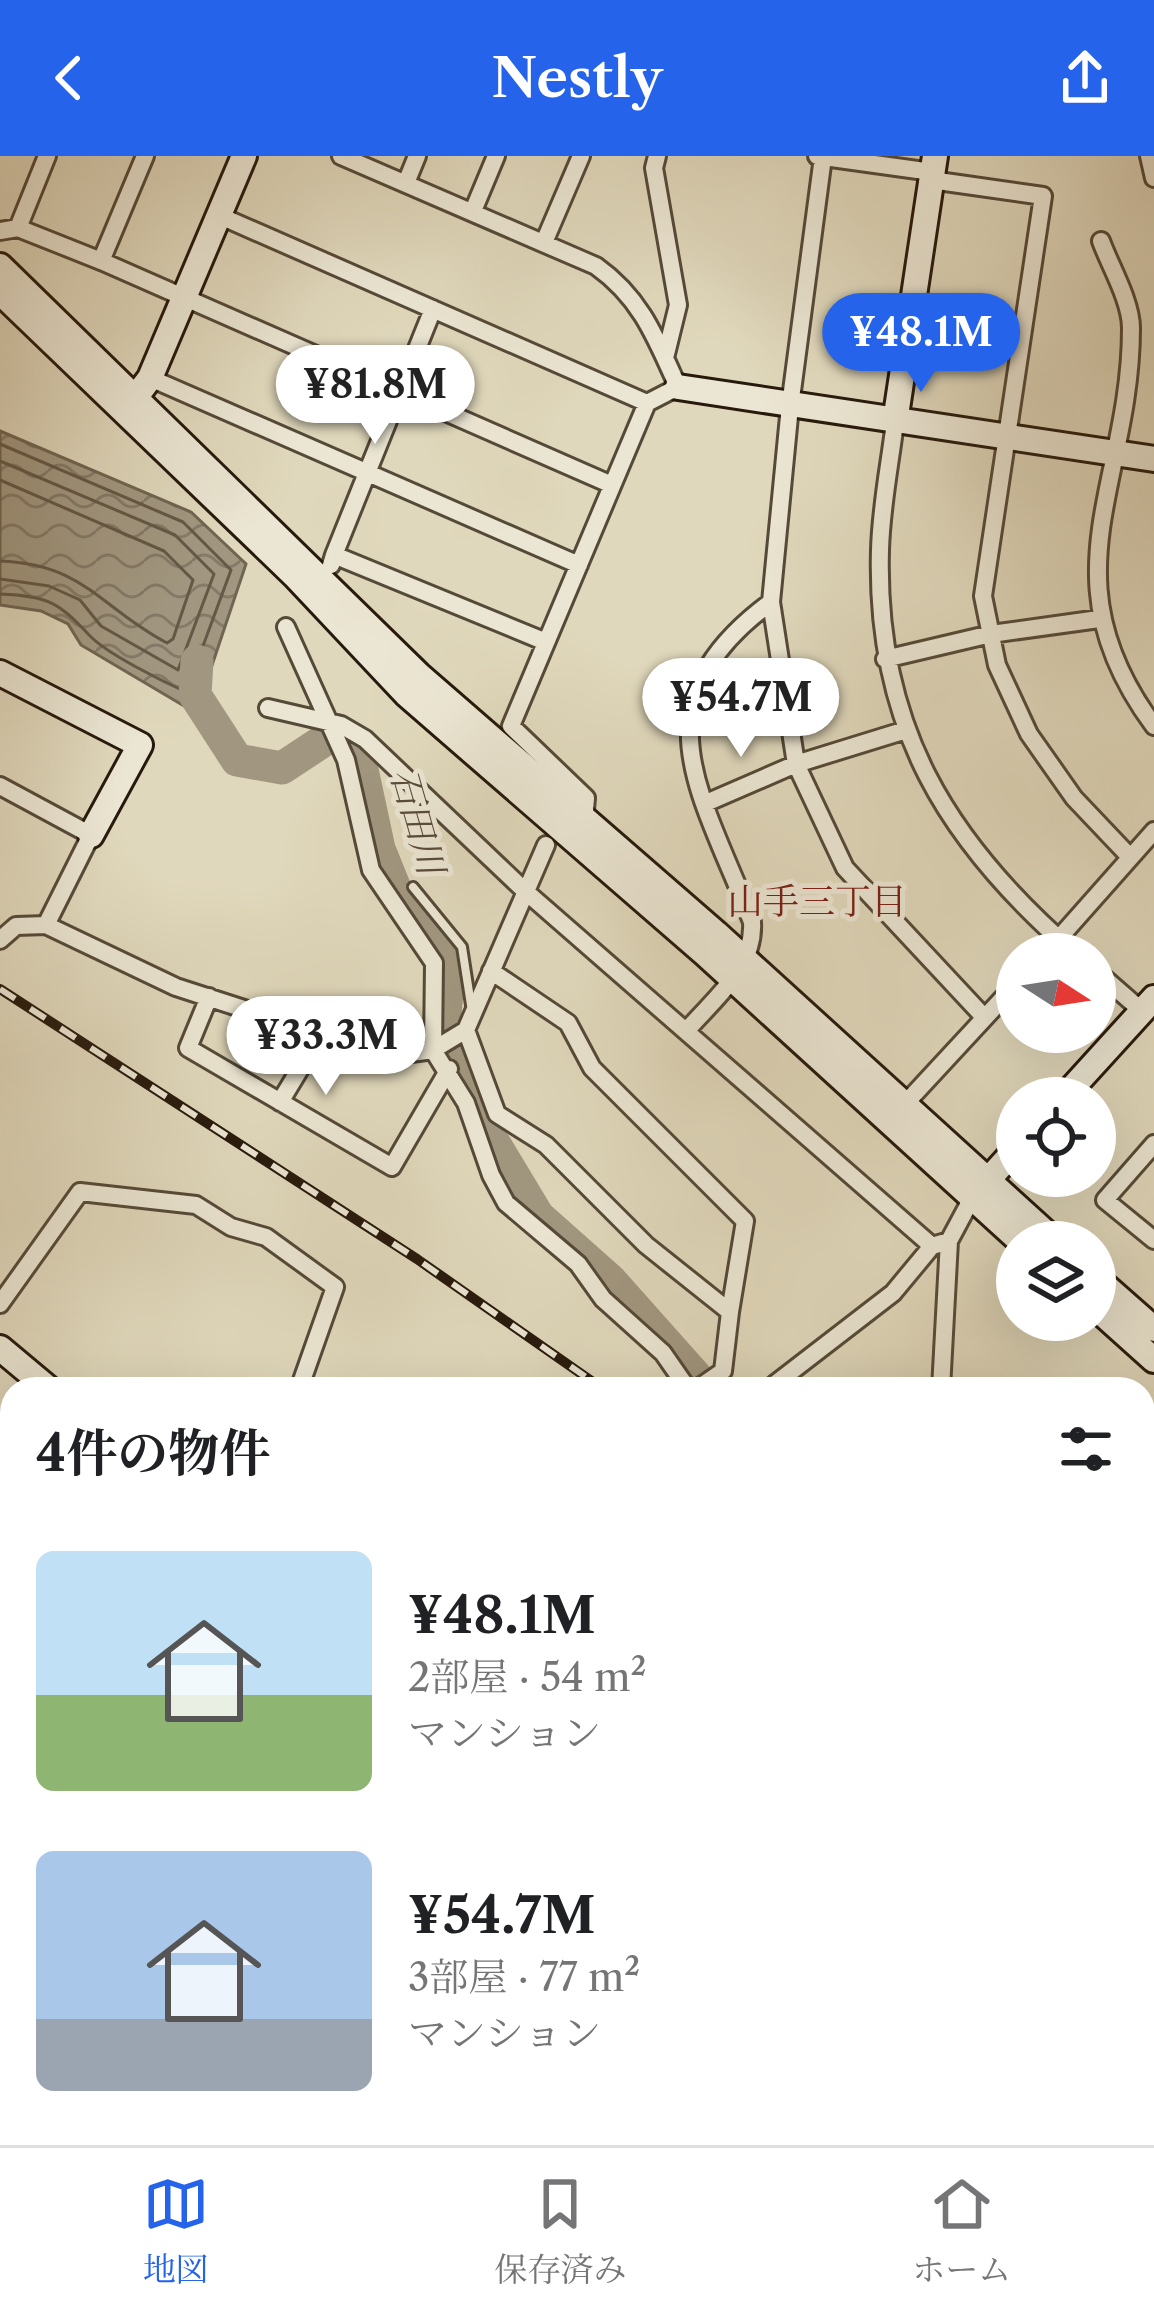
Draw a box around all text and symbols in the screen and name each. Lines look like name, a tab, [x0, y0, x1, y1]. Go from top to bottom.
icon: back	[36, 45, 102, 111]
text: Nestly	[491, 45, 663, 111]
icon: share	[1052, 45, 1118, 111]
pin: ¥48.1M	[823, 293, 1019, 395]
text: ¥48.1M	[849, 308, 993, 356]
pin: ¥81.8M	[277, 345, 473, 447]
text: ¥81.8M	[303, 360, 447, 408]
pin: ¥54.7M	[643, 658, 839, 760]
text: ¥54.7M	[669, 673, 813, 721]
water label: 石田川	[382, 763, 455, 883]
district label: 山手三丁目	[727, 879, 907, 923]
north arrow	[996, 933, 1116, 1053]
map controls	[996, 933, 1116, 1341]
pin: ¥33.3M	[228, 996, 424, 1098]
text: ¥33.3M	[253, 1011, 399, 1059]
button: locate	[996, 1077, 1116, 1197]
button: layers	[996, 1221, 1116, 1341]
icon: filters	[1053, 1416, 1119, 1482]
text: 4件の物件	[36, 1422, 270, 1484]
text: ¥48.1M	[408, 1584, 596, 1646]
icon: home	[132, 1599, 276, 1743]
text: 2部屋 · 54 m²	[408, 1653, 647, 1701]
text: マンション	[408, 1709, 601, 1757]
text: ¥54.7M	[408, 1884, 596, 1946]
icon: home	[132, 1899, 276, 2043]
text: 3部屋 · 77 m²	[408, 1953, 640, 2001]
text: マンション	[408, 2009, 601, 2057]
tab: 地図	[143, 2171, 209, 2290]
tab: 保存済み	[494, 2171, 626, 2290]
tab: ホーム	[912, 2171, 1011, 2290]

